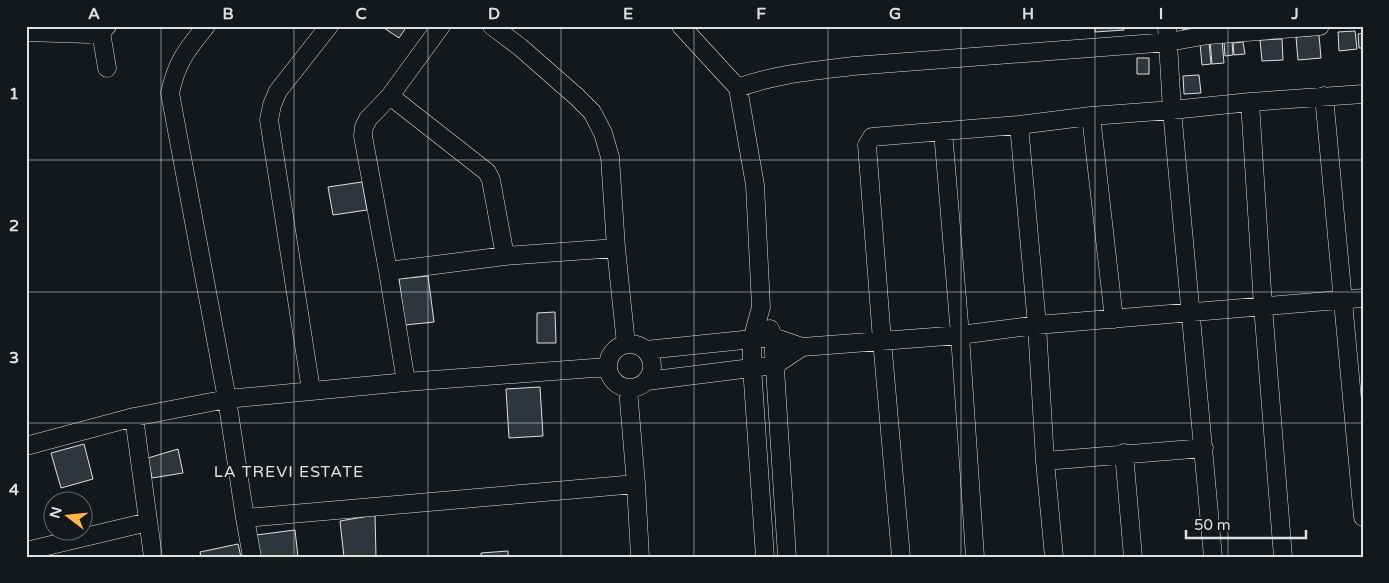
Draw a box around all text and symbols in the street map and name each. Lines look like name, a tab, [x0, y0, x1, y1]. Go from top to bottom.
text: A	[88, 4, 100, 24]
text: B	[222, 4, 234, 24]
text: C	[355, 4, 367, 24]
text: D	[488, 4, 500, 24]
text: E	[623, 4, 633, 24]
text: F	[756, 4, 766, 24]
text: G	[889, 4, 901, 24]
text: H	[1022, 4, 1034, 24]
text: I	[1159, 4, 1163, 24]
text: J	[1290, 4, 1299, 24]
text: 1	[9, 84, 19, 104]
text: 2	[9, 216, 19, 236]
text: 3	[9, 348, 19, 368]
district label: LA TREVI ESTATE	[214, 462, 364, 482]
text: 4	[9, 480, 19, 500]
north arrow	[42, 490, 92, 540]
text: N	[46, 505, 66, 520]
scale bar	[1186, 508, 1306, 540]
text: 50 m	[1194, 516, 1231, 534]

